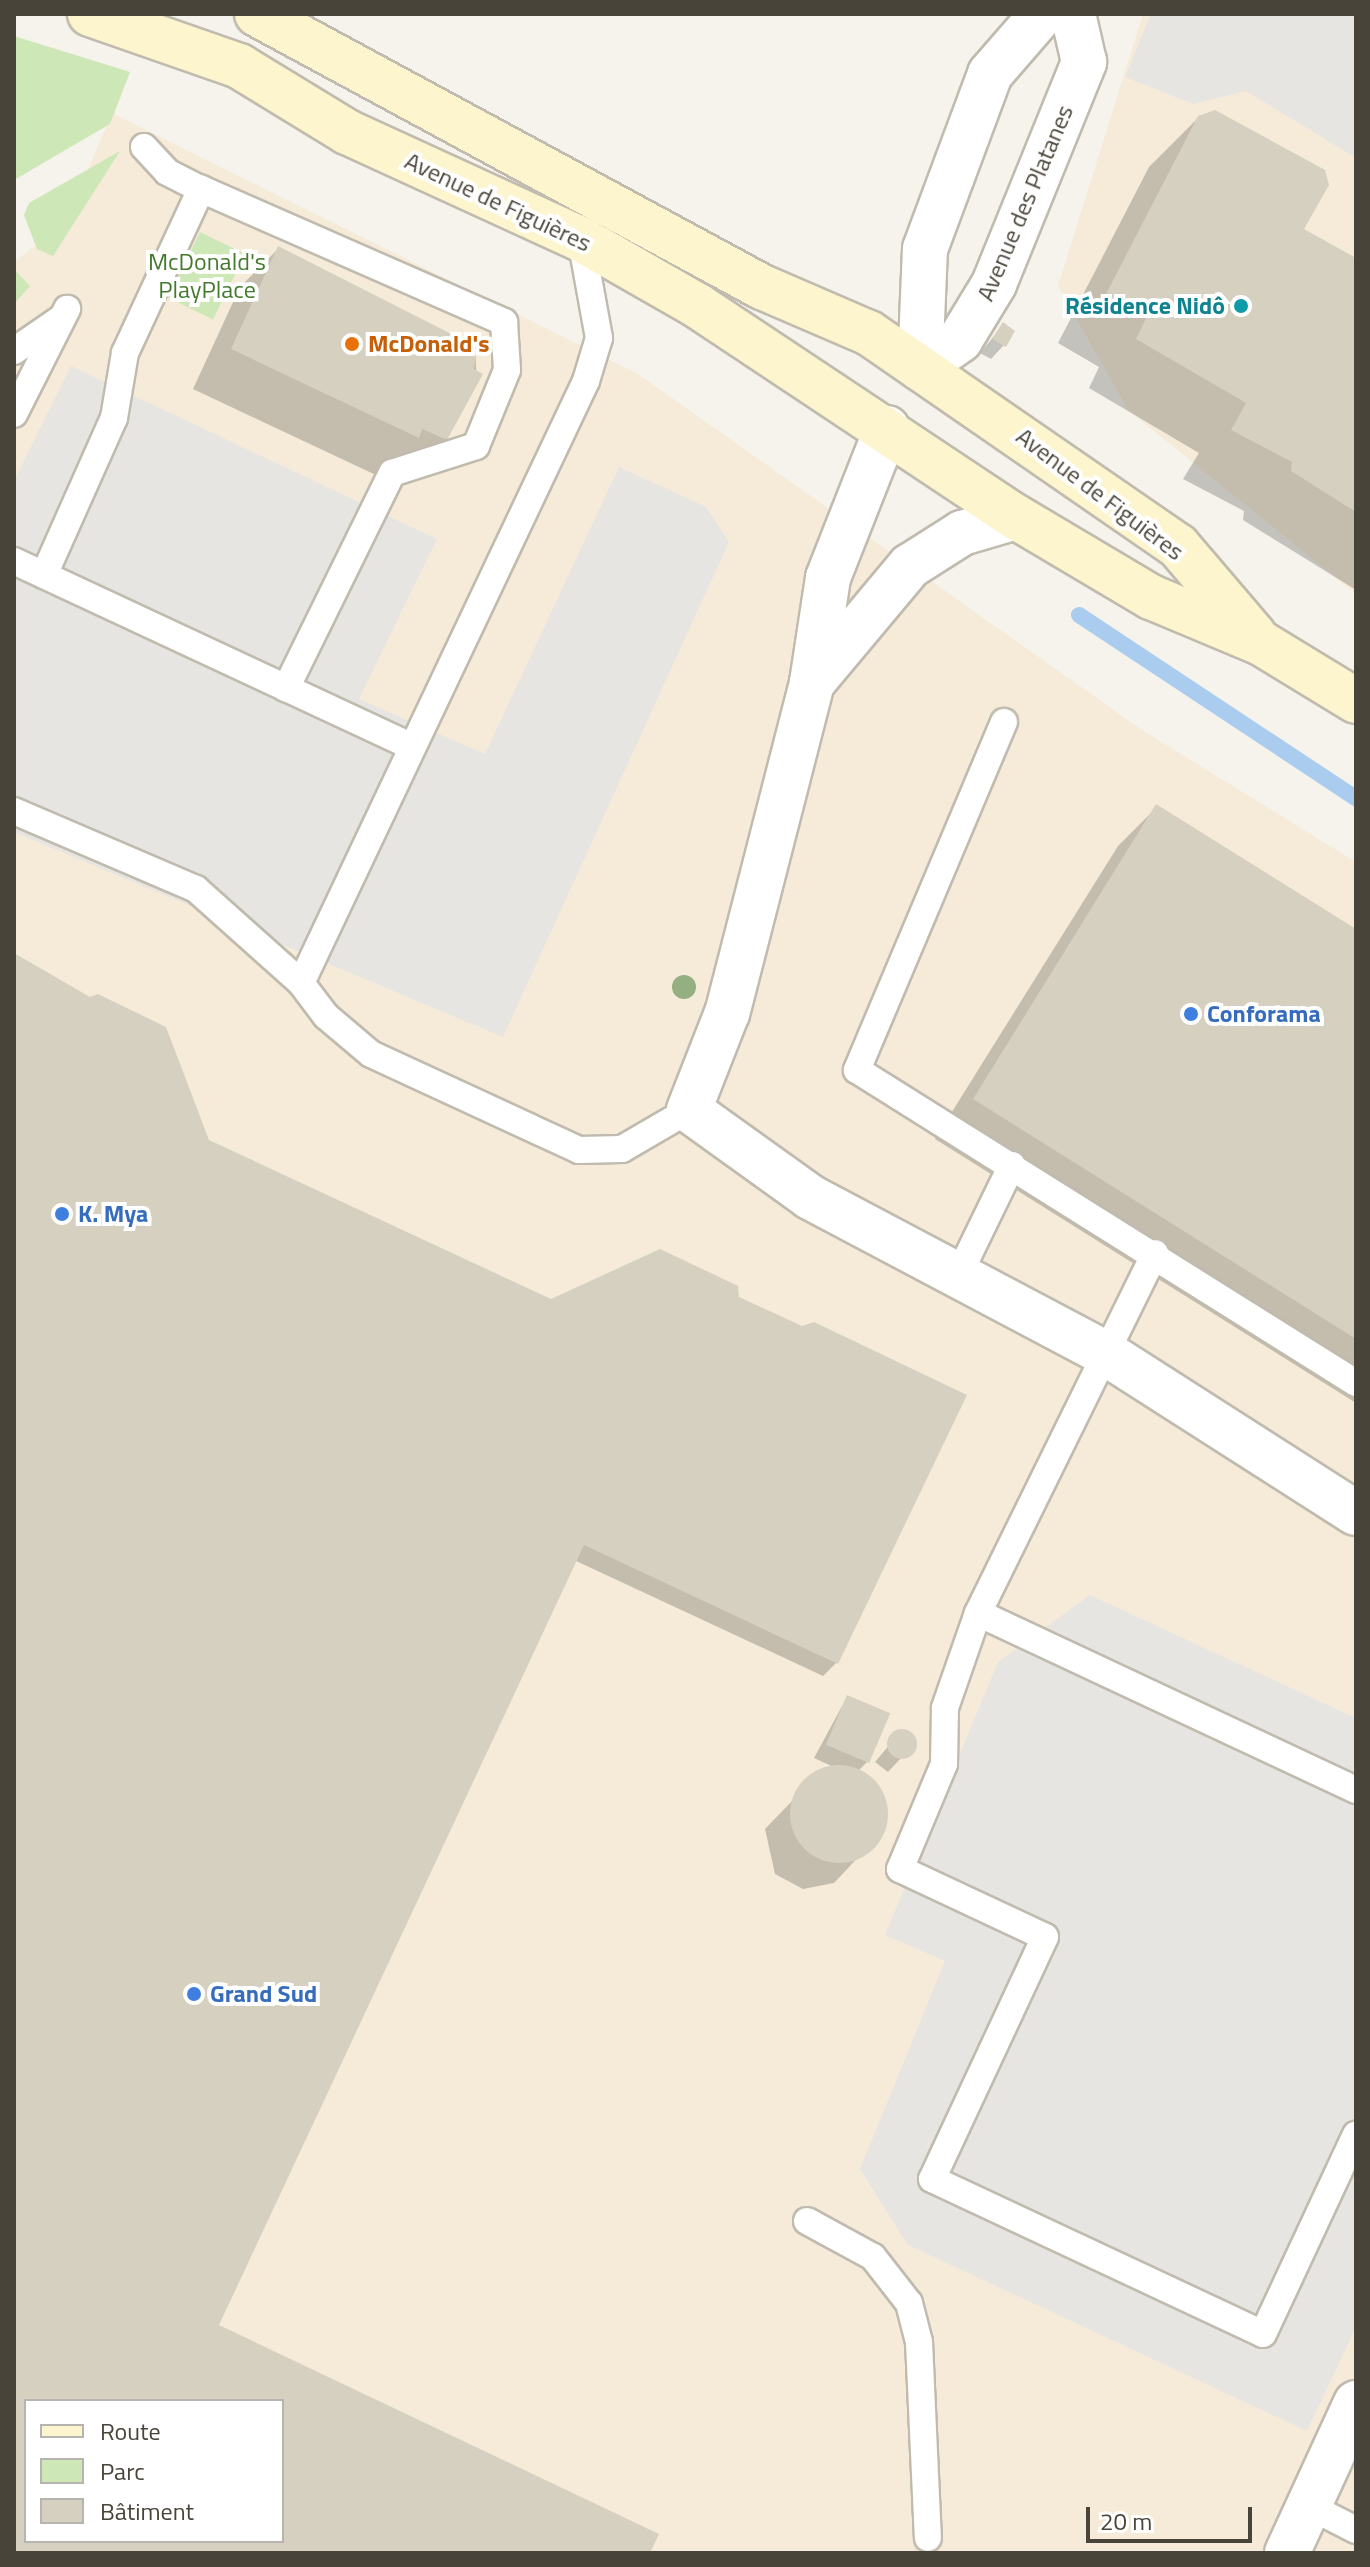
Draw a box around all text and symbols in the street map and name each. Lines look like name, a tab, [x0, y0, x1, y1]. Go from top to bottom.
street label: Avenue des Platanes	[971, 101, 1079, 305]
street label: Avenue de Figuières	[400, 146, 596, 258]
park label: McDonald's PlayPlace	[148, 248, 266, 304]
place label: Résidence Nidô	[1065, 292, 1225, 320]
marker: Résidence Nidô	[1232, 297, 1250, 315]
place label: McDonald's	[368, 330, 489, 358]
marker: McDonald's	[343, 335, 361, 353]
street label: Avenue de Figuières	[1011, 422, 1189, 566]
place label: Conforama	[1207, 1000, 1321, 1028]
marker: Conforama	[1182, 1005, 1200, 1023]
place label: K. Mya	[78, 1200, 148, 1228]
marker: K. Mya	[53, 1205, 71, 1223]
place label: Grand Sud	[210, 1980, 317, 2008]
marker: Grand Sud	[185, 1985, 203, 2003]
legend	[24, 2399, 284, 2543]
text: Route	[100, 2413, 161, 2449]
text: Parc	[100, 2453, 145, 2489]
scale bar	[1090, 2491, 1256, 2541]
text: Bâtiment	[100, 2493, 194, 2529]
text: 20 m	[1100, 2503, 1152, 2539]

